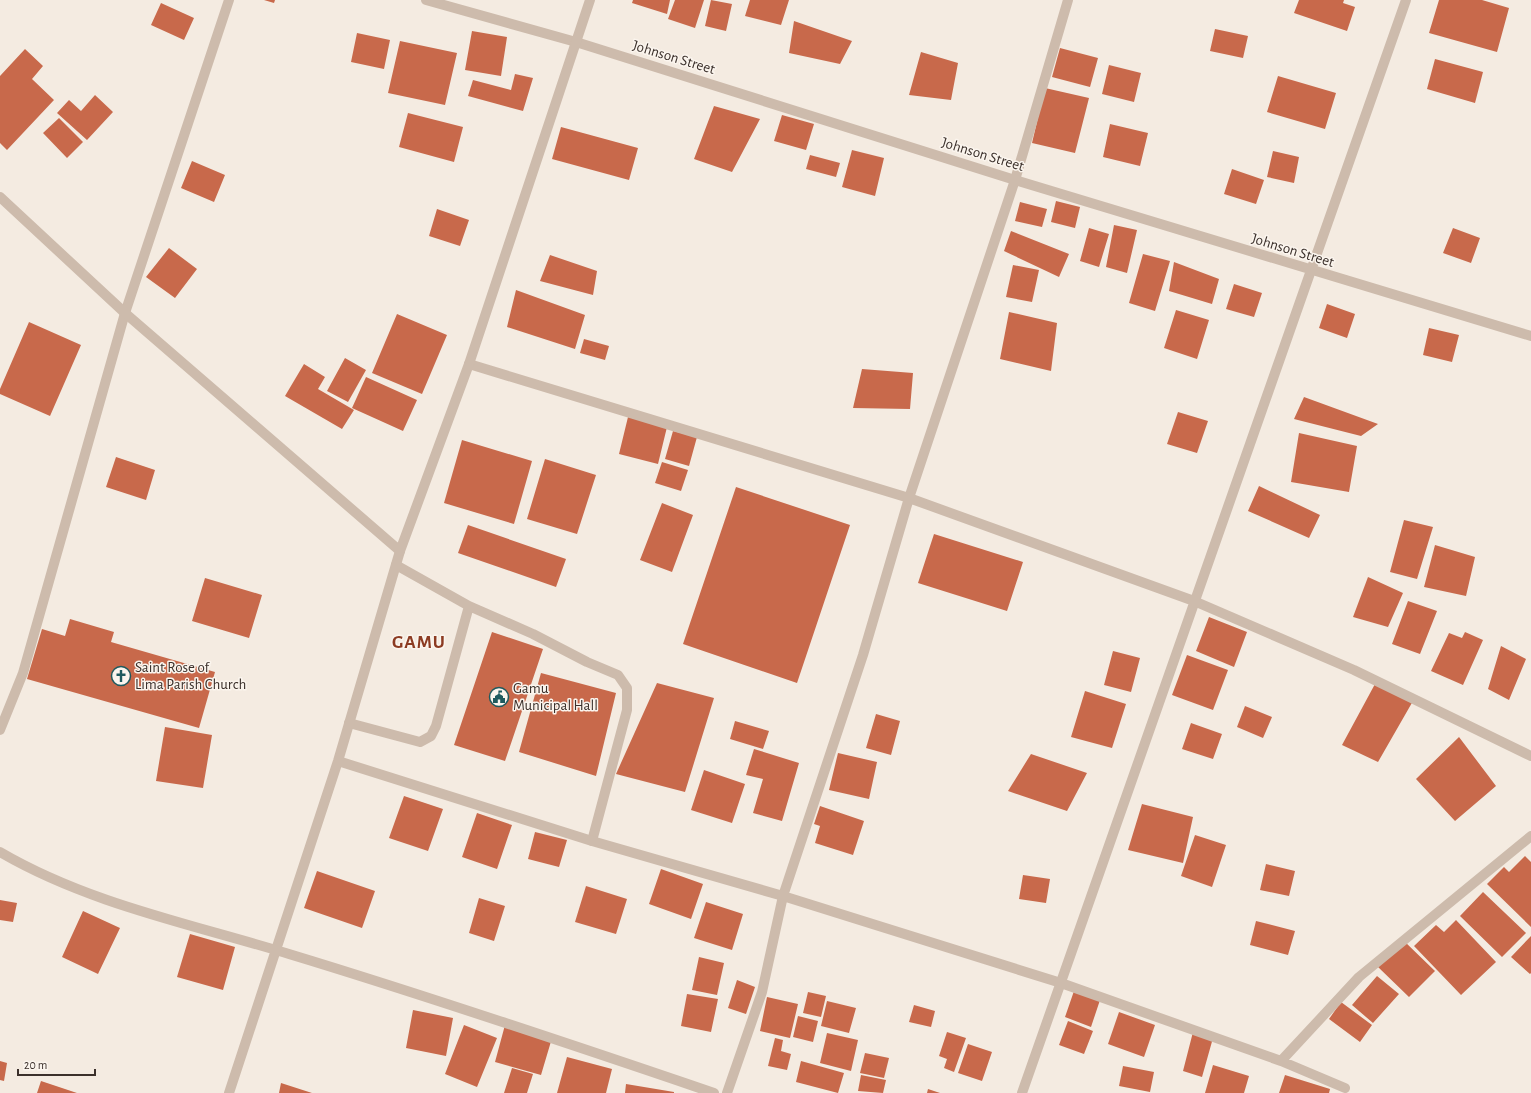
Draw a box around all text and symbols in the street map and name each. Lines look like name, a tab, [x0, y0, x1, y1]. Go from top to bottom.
street label: Johnson Street	[631, 38, 717, 77]
street label: Johnson Street	[940, 135, 1026, 174]
street label: Johnson Street	[1250, 231, 1336, 270]
district label: GAMU	[392, 633, 446, 652]
place label: Saint Rose of Lima Parish Church	[135, 660, 246, 692]
church icon: Saint Rose of Lima Parish Church	[110, 665, 132, 687]
place label: Gamu Municipal Hall	[513, 681, 598, 713]
public building icon: Gamu Municipal Hall	[488, 686, 510, 708]
scale bar	[18, 1051, 95, 1077]
text: 20 m	[24, 1059, 47, 1071]

